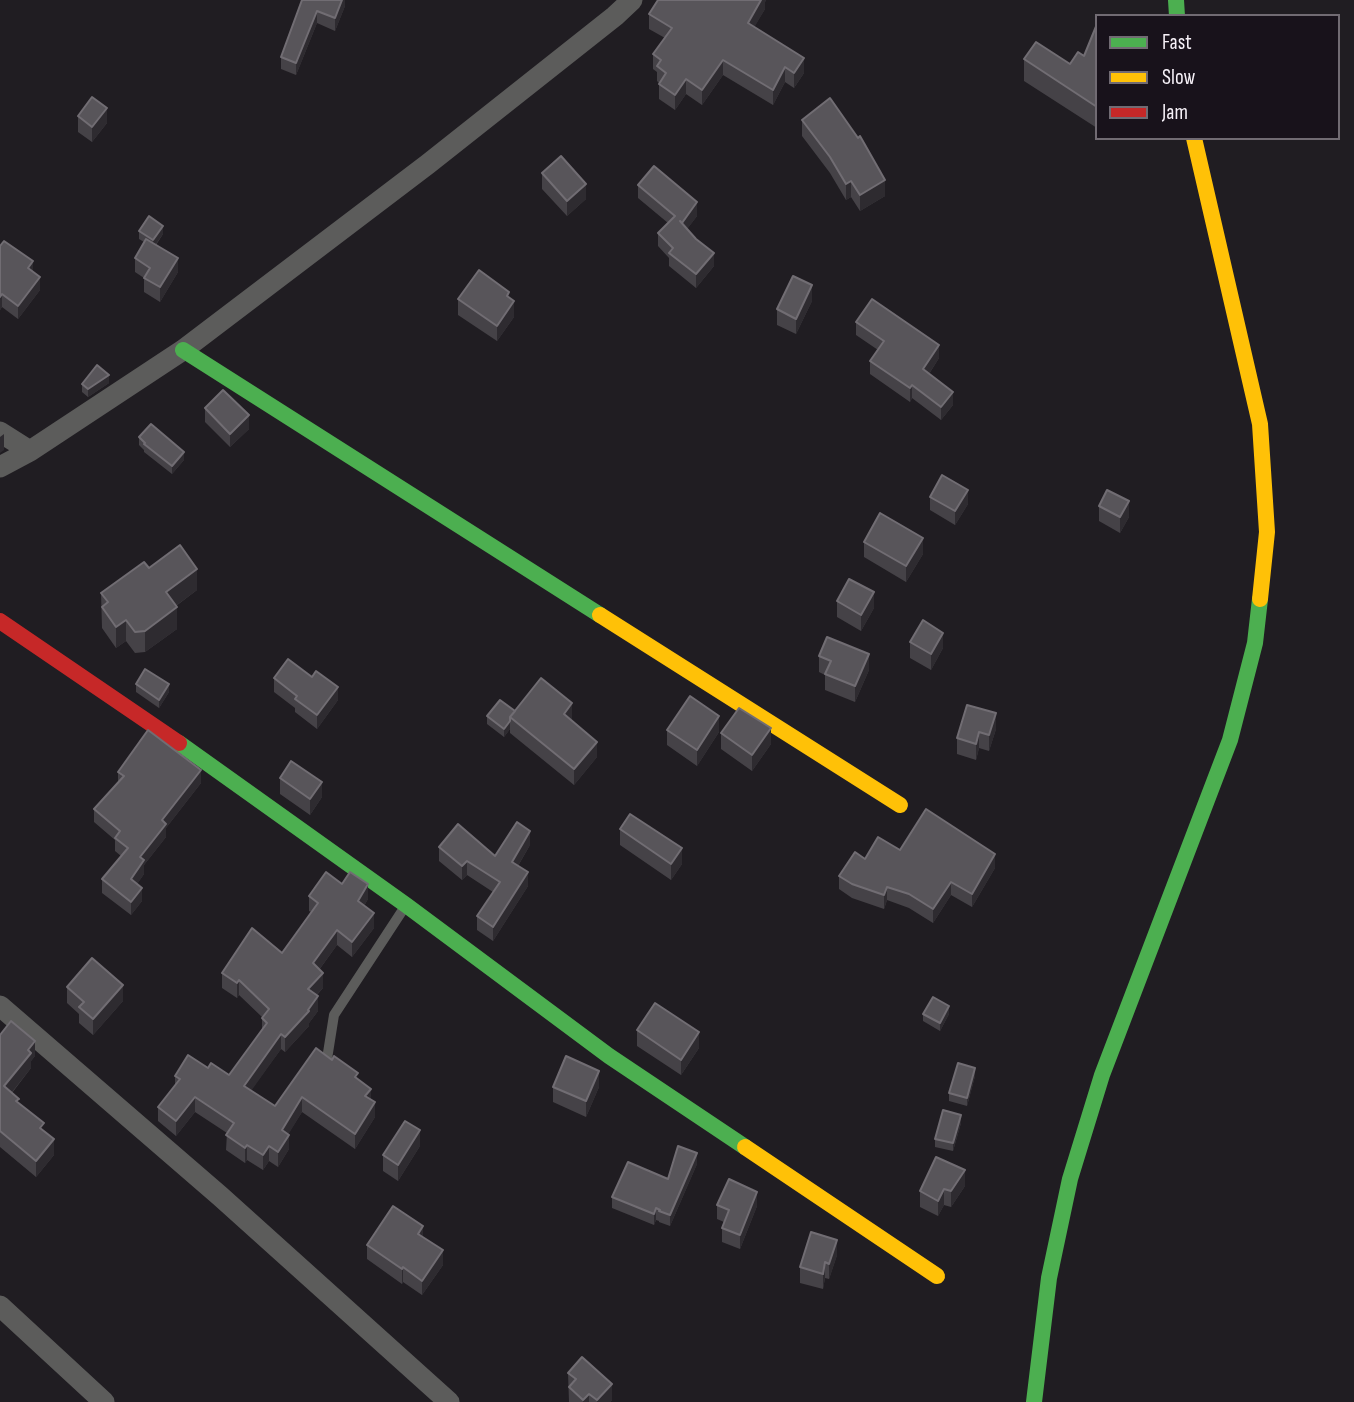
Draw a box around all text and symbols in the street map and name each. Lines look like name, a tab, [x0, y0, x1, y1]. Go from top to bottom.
legend	[1095, 14, 1340, 140]
text: Fast	[1162, 30, 1192, 55]
text: Slow	[1162, 65, 1195, 90]
text: Jam	[1162, 100, 1188, 125]

